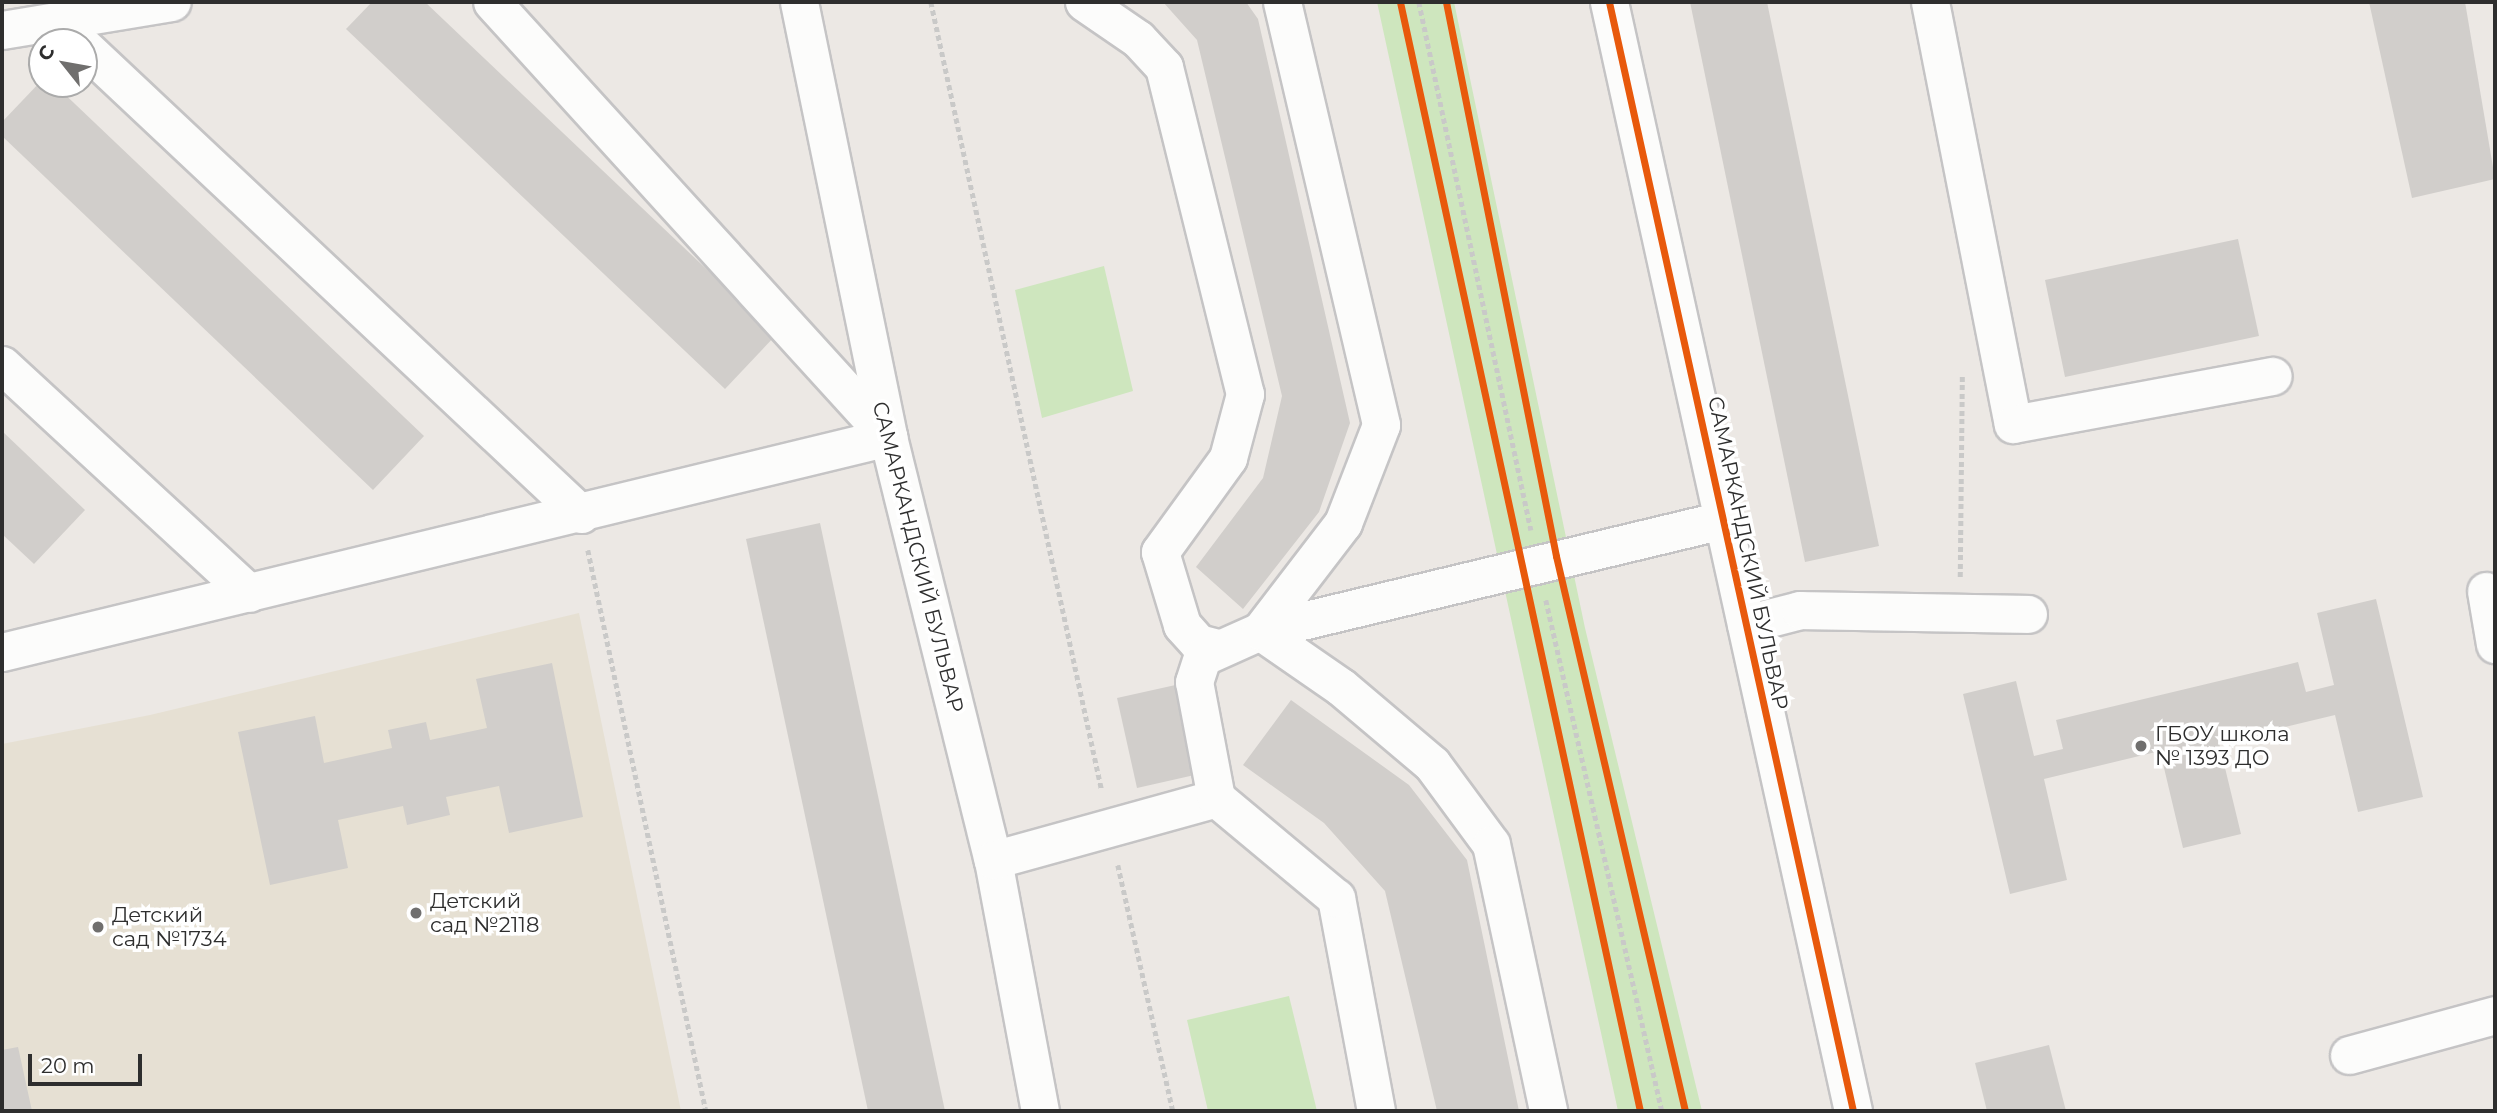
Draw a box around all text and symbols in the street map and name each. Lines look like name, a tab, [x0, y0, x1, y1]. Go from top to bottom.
north arrow	[28, 28, 98, 98]
text: С	[33, 41, 60, 65]
street label: САМАРКАНДСКИЙ БУЛЬВАР	[1702, 394, 1794, 712]
street label: САМАРКАНДСКИЙ БУЛЬВАР	[867, 399, 969, 715]
place label: ГБОУ школа № 1393 ДО	[2155, 721, 2290, 771]
marker: ГБОУ школа № 1393 ДО	[2133, 738, 2149, 754]
place label: Детский сад №2118	[430, 888, 539, 938]
place label: Детский сад №1734	[112, 902, 227, 952]
marker: Детский сад №2118	[408, 905, 424, 921]
marker: Детский сад №1734	[90, 919, 106, 935]
scale bar	[32, 1040, 145, 1084]
text: 20 m	[41, 1053, 95, 1078]

